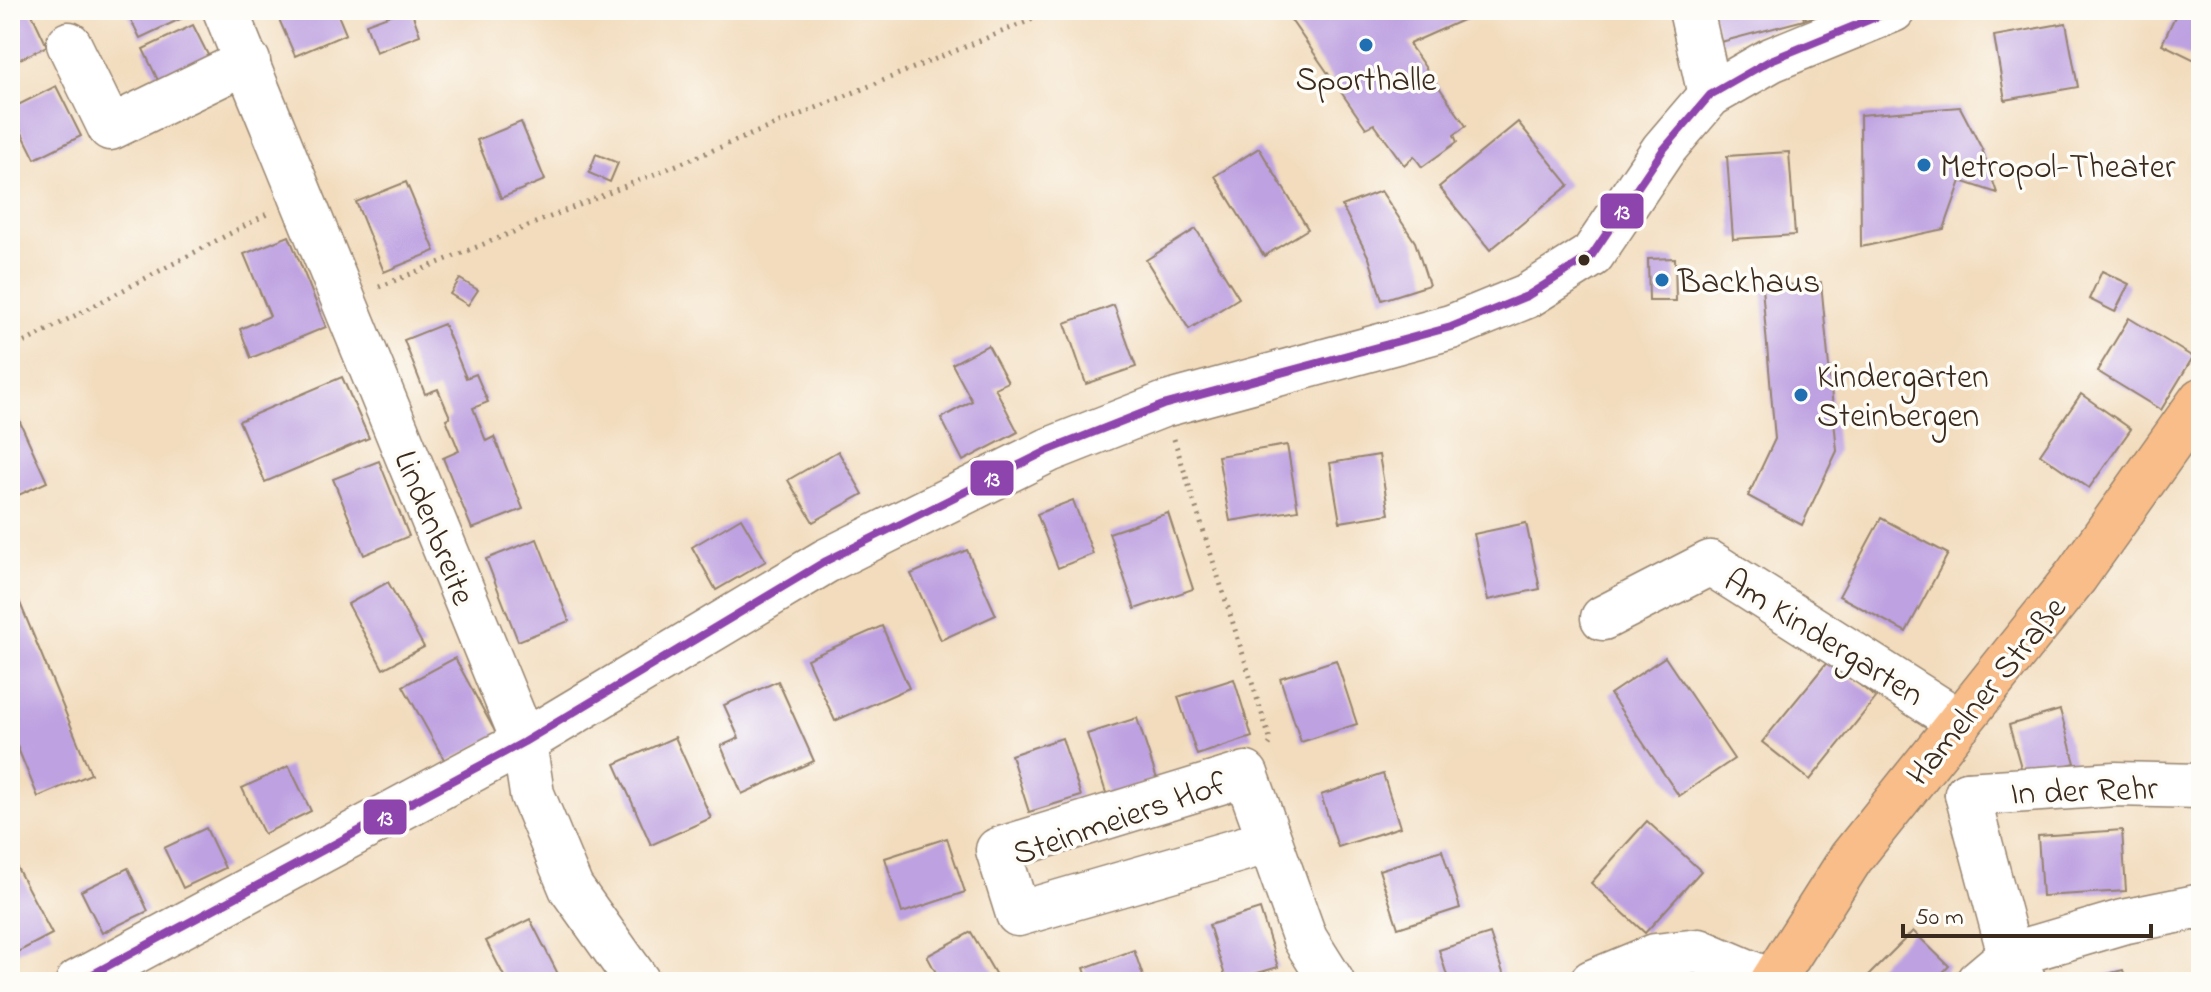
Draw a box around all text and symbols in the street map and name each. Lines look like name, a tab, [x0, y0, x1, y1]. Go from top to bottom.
marker: Sporthalle	[1357, 36, 1375, 54]
place label: Sporthalle	[1295, 57, 1437, 107]
place label: Metropol-Theater	[1940, 144, 2176, 194]
marker: Metropol-Theater	[1915, 156, 1933, 174]
line badge: 13	[1599, 192, 1645, 230]
text: 13	[1614, 198, 1630, 230]
unlabelled marker	[1576, 252, 1592, 268]
place label: Backhaus	[1677, 259, 1820, 309]
marker: Backhaus	[1653, 271, 1671, 289]
place label: Kindergarten Steinbergen	[1817, 354, 1989, 443]
marker: Kindergarten Steinbergen	[1792, 386, 1810, 404]
street label: Lindenbreite	[379, 444, 486, 614]
line badge: 13	[969, 459, 1015, 497]
text: 13	[984, 465, 1000, 497]
street label: Am Kindergarten	[1713, 558, 1933, 721]
street label: Hamelner Straße	[1896, 586, 2081, 798]
street label: Steinmeiers Hof	[1006, 761, 1234, 881]
street label: In der Rehr	[2010, 765, 2159, 821]
line badge: 13	[362, 798, 408, 836]
text: 13	[377, 804, 393, 836]
scale bar	[1903, 888, 2151, 938]
text: 50 m	[1915, 901, 1964, 936]

